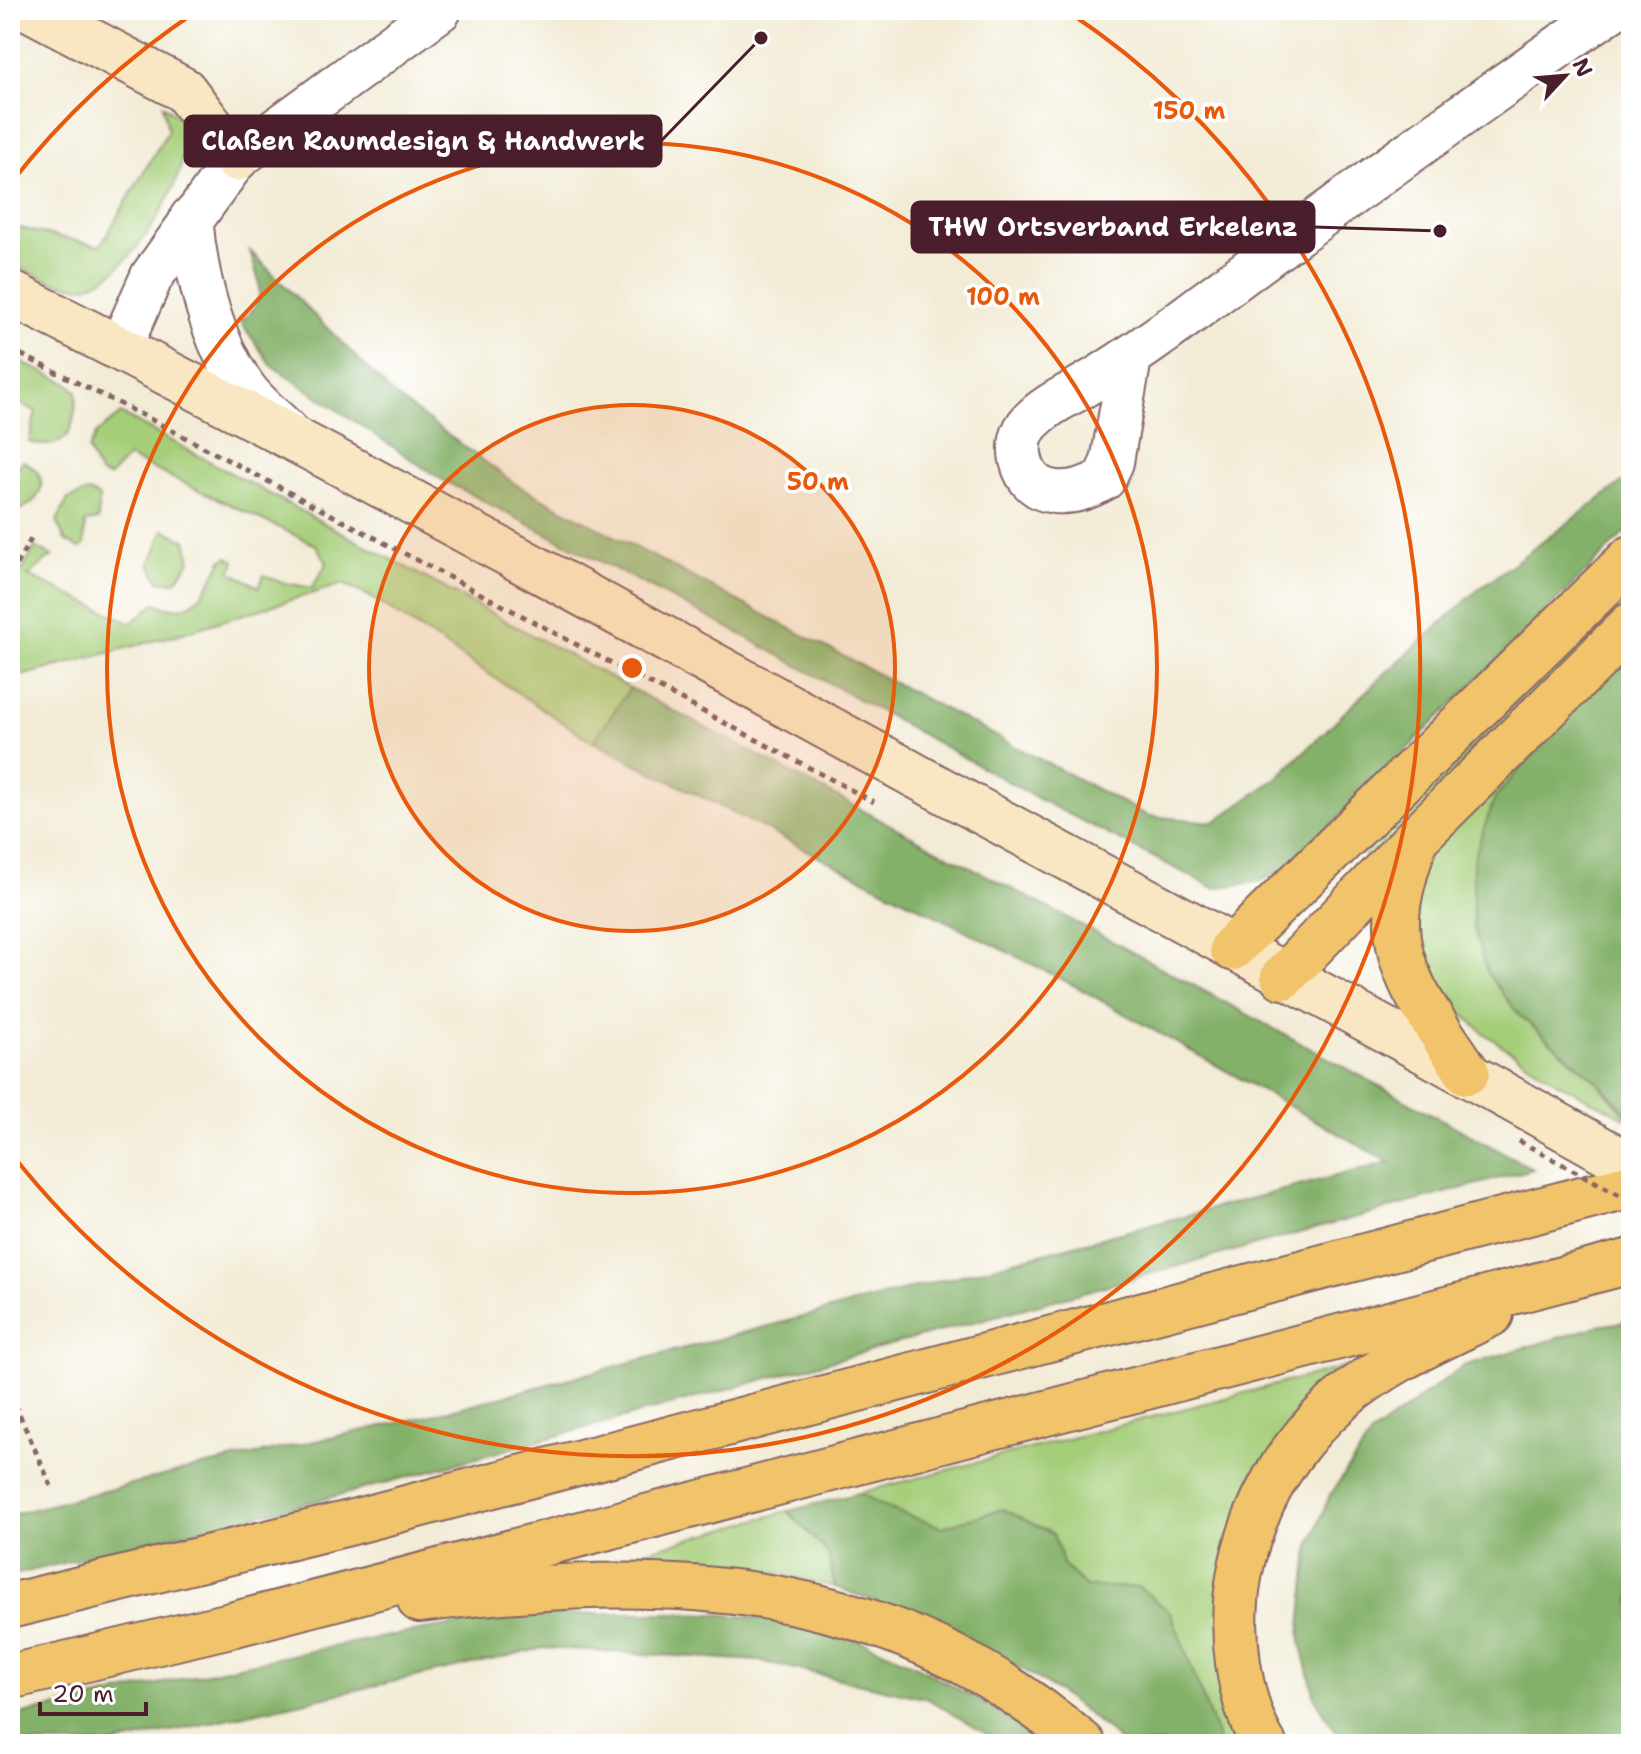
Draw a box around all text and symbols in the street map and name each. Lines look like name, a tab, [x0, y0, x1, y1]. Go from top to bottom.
north arrow	[1525, 36, 1605, 116]
text: N	[1566, 53, 1599, 82]
text: 150 m	[1153, 95, 1225, 127]
callout: Claßen Raumdesign & Handwerk	[185, 116, 661, 166]
text: Claßen Raumdesign & Handwerk	[201, 123, 645, 158]
callout: THW Ortsverband Erkelenz	[912, 202, 1314, 252]
text: THW Ortsverband Erkelenz	[928, 209, 1298, 244]
text: 100 m	[966, 281, 1040, 313]
text: 50 m	[787, 466, 849, 498]
centre of rings	[618, 654, 646, 682]
scale bar	[40, 1666, 146, 1716]
text: 20 m	[52, 1678, 114, 1710]

